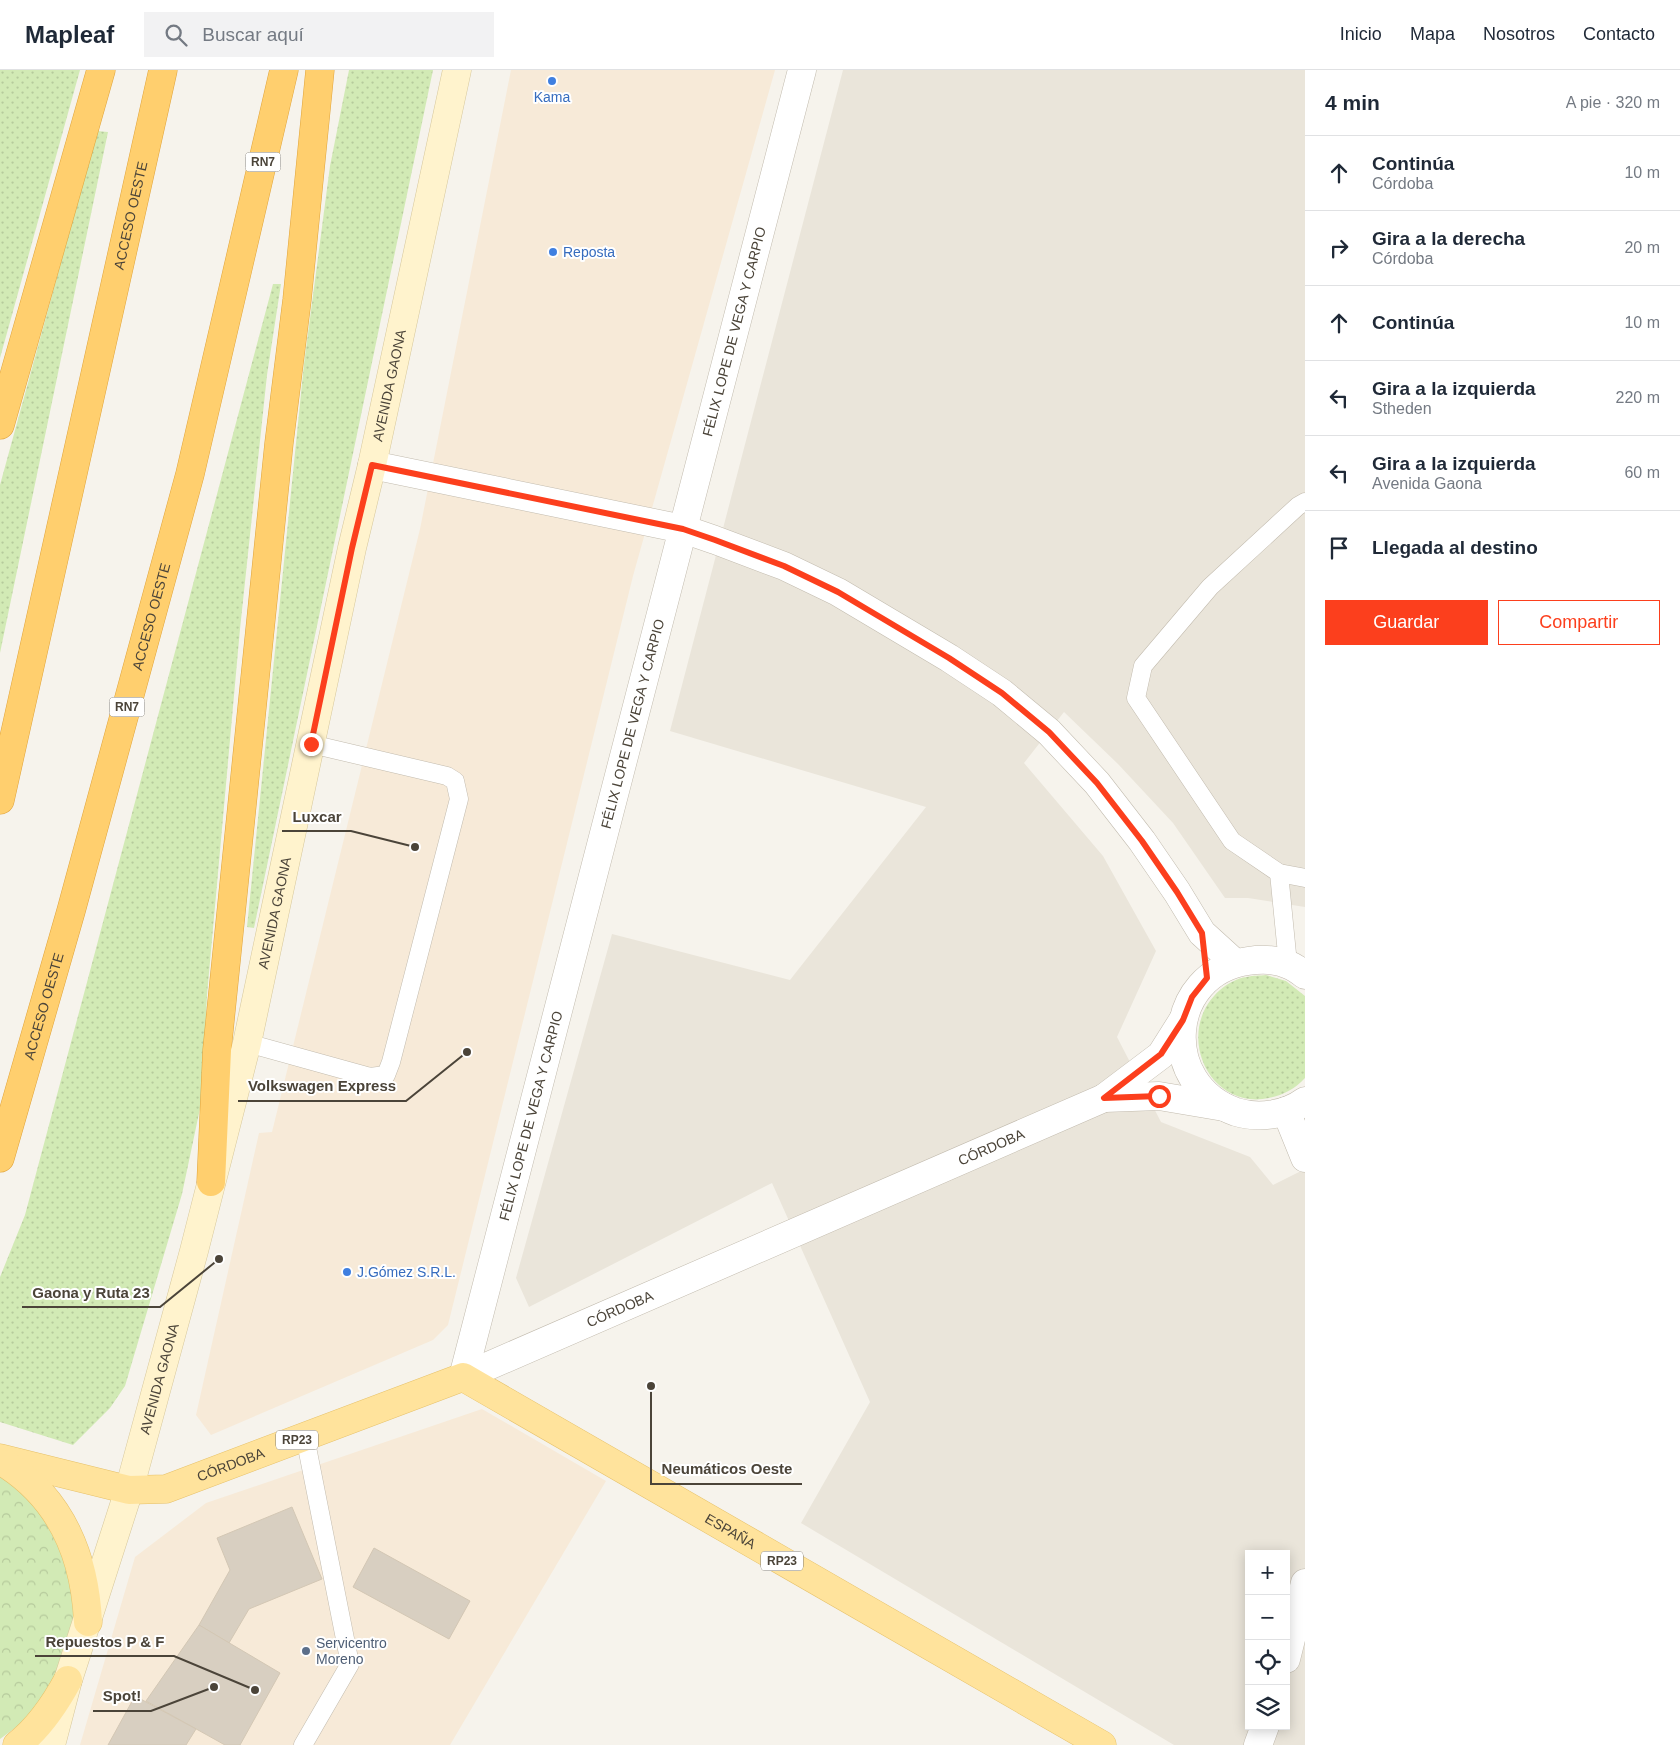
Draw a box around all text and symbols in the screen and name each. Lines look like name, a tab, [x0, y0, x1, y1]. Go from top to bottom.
search box	[144, 12, 494, 57]
text: Mapleaf	[25, 21, 114, 48]
icon: search	[162, 21, 190, 49]
text: Buscar aquí	[202, 24, 304, 45]
text: Inicio	[1340, 24, 1382, 44]
text: Mapa	[1410, 24, 1455, 44]
text: Nosotros	[1483, 24, 1555, 44]
text: Contacto	[1583, 24, 1655, 44]
marker: Kama	[546, 75, 558, 87]
place label: Kama	[534, 89, 570, 105]
text: 4 min	[1325, 91, 1380, 114]
text: A pie · 320 m	[1566, 94, 1660, 111]
road number: RN7	[246, 152, 280, 171]
text: Continúa	[1372, 153, 1454, 174]
icon: ahead	[1325, 159, 1353, 187]
street label: ACCESO OESTE	[111, 160, 150, 271]
text: 10 m	[1624, 164, 1660, 181]
text: Córdoba	[1372, 175, 1433, 192]
street label: FÉLIX LOPE DE VEGA Y CARPIO	[699, 225, 769, 438]
text: Gira a la derecha	[1372, 228, 1525, 249]
icon: right	[1325, 234, 1353, 262]
text: 20 m	[1624, 239, 1660, 256]
place label: Reposta	[563, 244, 615, 260]
marker: Reposta	[547, 246, 559, 258]
text: Córdoba	[1372, 250, 1433, 267]
icon: ahead	[1325, 309, 1353, 337]
text: Continúa	[1372, 312, 1454, 333]
text: 10 m	[1624, 314, 1660, 331]
street label: AVENIDA GAONA	[369, 327, 409, 443]
text: Gira a la izquierda	[1372, 378, 1536, 399]
icon: left	[1325, 384, 1353, 412]
text: 220 m	[1616, 389, 1660, 406]
text: Stheden	[1372, 400, 1432, 417]
text: Gira a la izquierda	[1372, 453, 1536, 474]
icon: left	[1325, 459, 1353, 487]
text: 60 m	[1624, 464, 1660, 481]
text: Avenida Gaona	[1372, 475, 1482, 492]
icon: arrive	[1325, 534, 1353, 562]
text: Llegada al destino	[1372, 537, 1538, 558]
street label: ACCESO OESTE	[129, 561, 173, 672]
button: Guardar	[1325, 600, 1488, 645]
button: Compartir	[1498, 600, 1660, 645]
street label: FÉLIX LOPE DE VEGA Y CARPIO	[598, 617, 667, 830]
road number: RN7	[110, 698, 144, 716]
route end	[300, 733, 323, 756]
callout: Luxcar	[282, 801, 351, 831]
text: Luxcar	[292, 808, 342, 825]
street label: AVENIDA GAONA	[255, 855, 294, 970]
street label: ACCESO OESTE	[21, 951, 67, 1061]
street label: FÉLIX LOPE DE VEGA Y CARPIO	[496, 1009, 566, 1222]
callout: Volkswagen Express	[238, 1071, 406, 1101]
text: Volkswagen Express	[248, 1077, 396, 1094]
route start	[1148, 1085, 1171, 1108]
street label: CÓRDOBA	[955, 1125, 1027, 1169]
place label: J.Gómez S.R.L.	[357, 1264, 456, 1280]
marker: J.Gómez S.R.L.	[341, 1266, 353, 1278]
callout: Gaona y Ruta 23	[22, 1277, 160, 1307]
text: Gaona y Ruta 23	[32, 1284, 150, 1301]
street label: CÓRDOBA	[584, 1287, 656, 1330]
street label: AVENIDA GAONA	[137, 1321, 182, 1436]
road number: RP23	[276, 1430, 318, 1450]
street label: CÓRDOBA	[195, 1444, 267, 1485]
callout: Neumáticos Oeste	[651, 1454, 802, 1484]
text: Neumáticos Oeste	[662, 1460, 792, 1477]
street label: ESPAÑA	[702, 1510, 759, 1552]
map controls	[1245, 1550, 1290, 1730]
button: +	[1245, 1550, 1290, 1595]
road number: RP23	[761, 1552, 803, 1570]
button: −	[1245, 1595, 1290, 1640]
callout: Repuestos P & F	[35, 1626, 174, 1656]
text: Repuestos P & F	[46, 1633, 164, 1650]
place label: Servicentro Moreno	[316, 1635, 387, 1667]
button: locate	[1245, 1640, 1290, 1685]
marker: Servicentro Moreno	[300, 1645, 312, 1657]
callout: Spot!	[93, 1681, 151, 1711]
button: layers	[1245, 1685, 1290, 1730]
text: Spot!	[103, 1687, 141, 1704]

